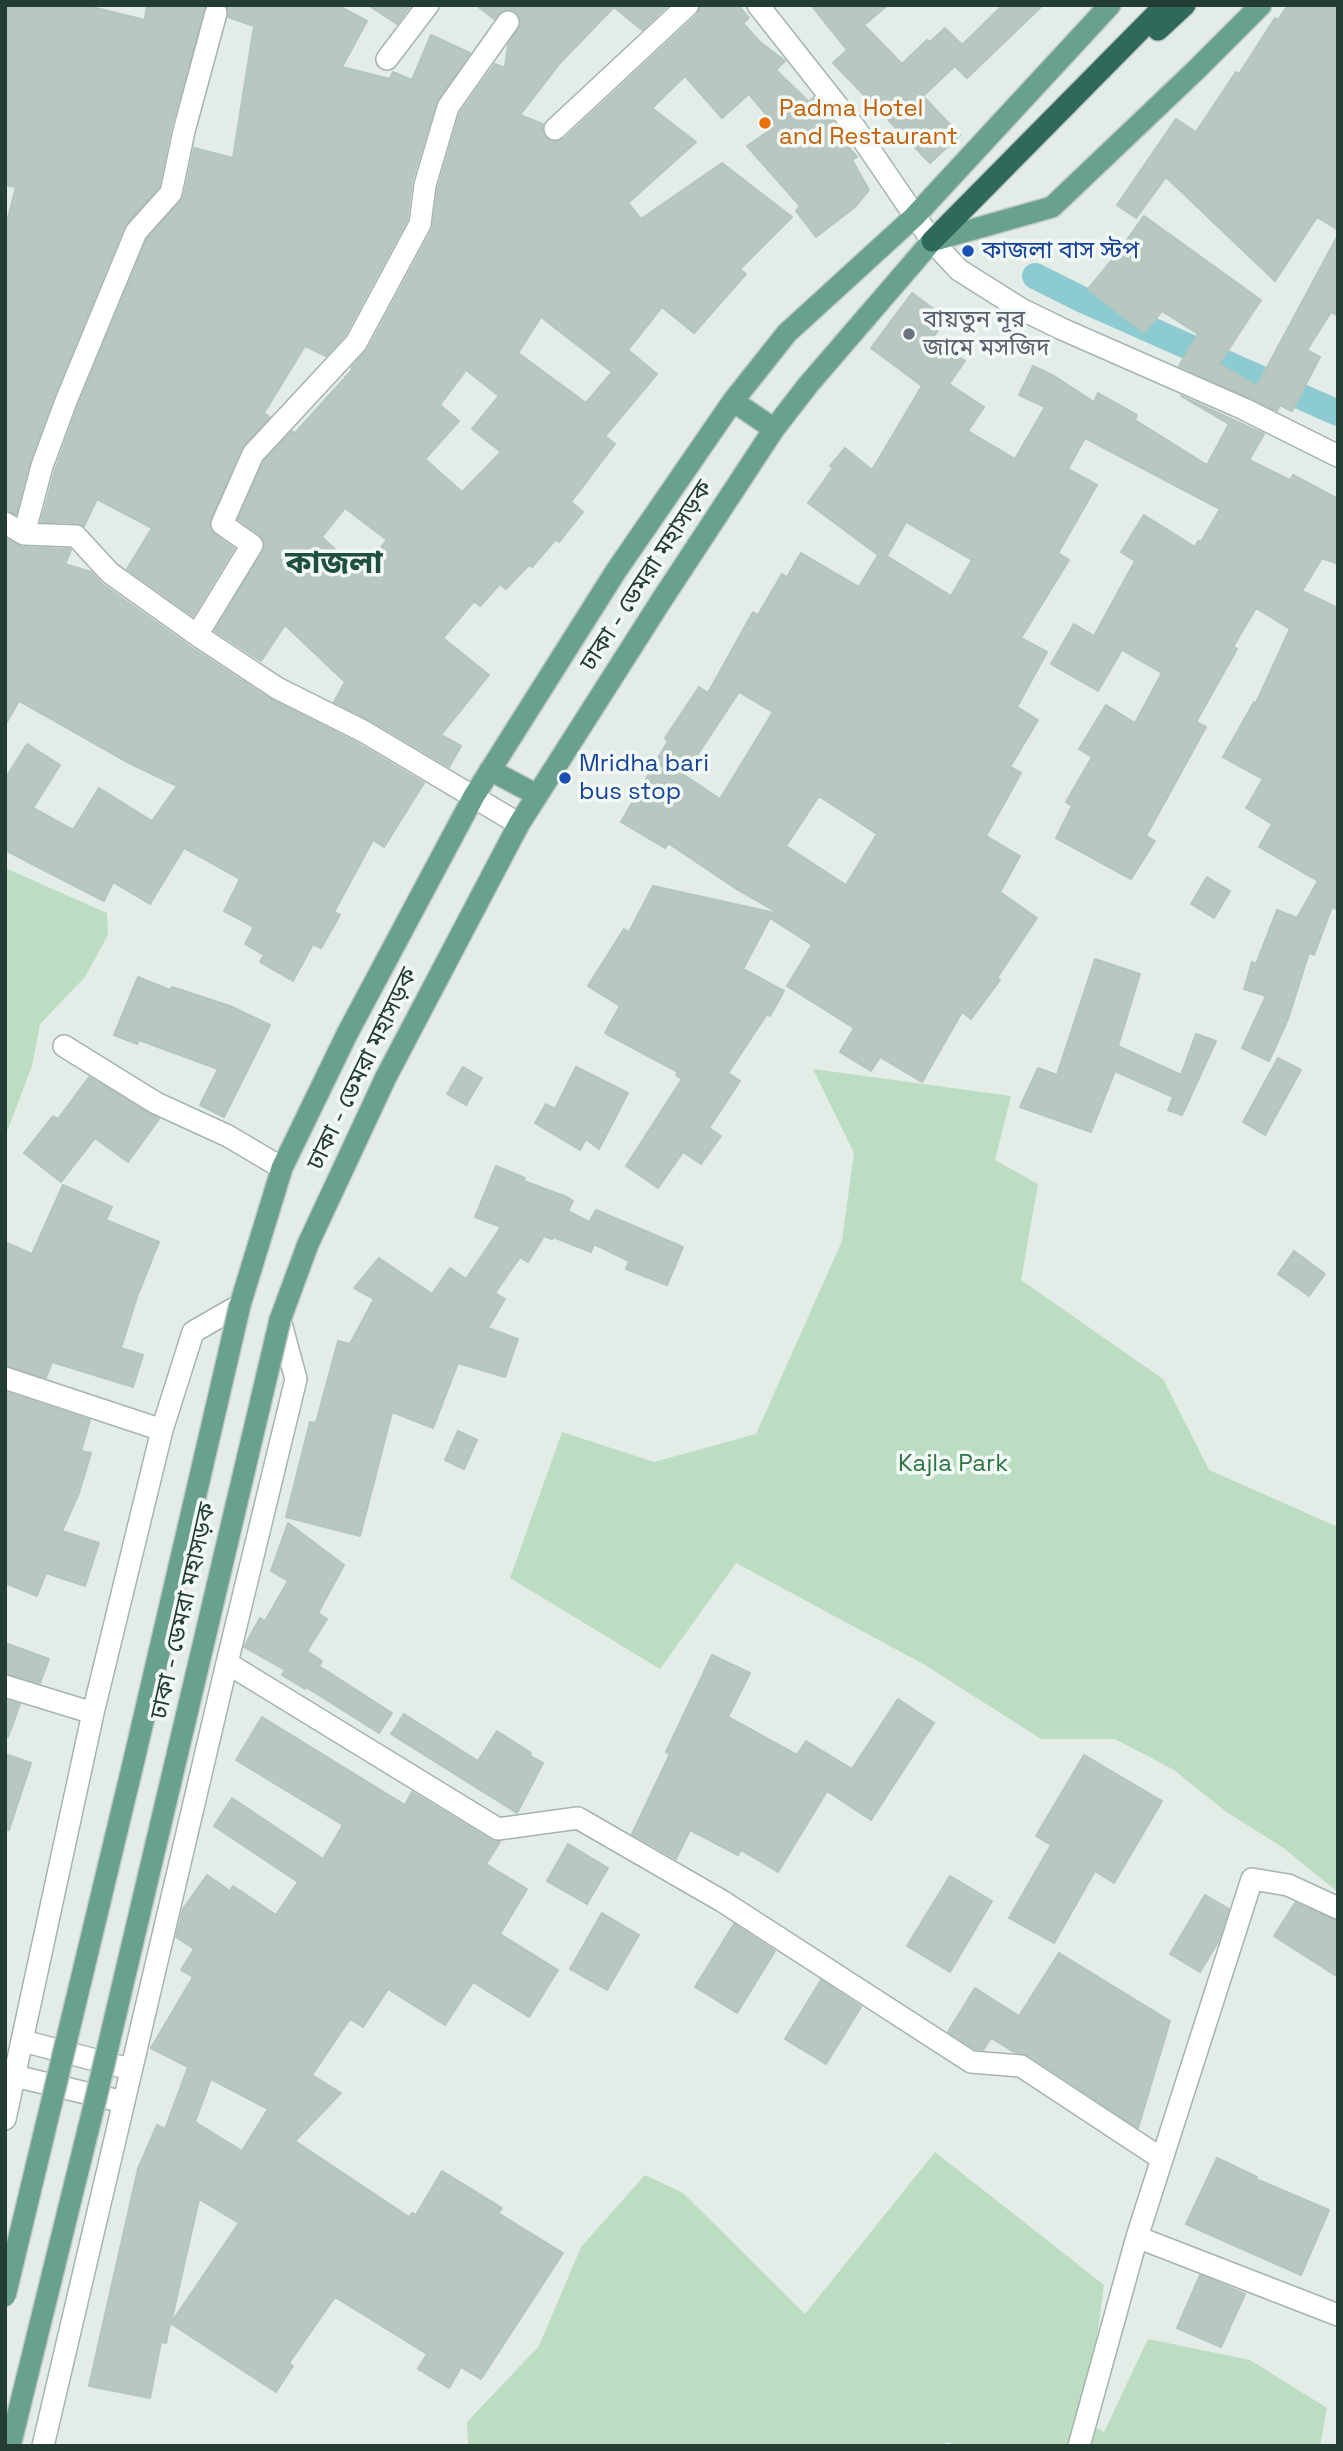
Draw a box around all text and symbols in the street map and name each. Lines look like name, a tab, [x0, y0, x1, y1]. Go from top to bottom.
place label: Padma Hotel and Restaurant	[779, 95, 958, 151]
marker: Padma Hotel and Restaurant	[757, 115, 773, 131]
place label: কাজলা বাস স্টপ	[982, 237, 1139, 265]
marker: কাজলা বাস স্টপ	[960, 243, 976, 259]
place label: বায়তুন নূর জামে মসজিদ	[923, 306, 1050, 362]
marker: বায়তুন নূর জামে মসজিদ	[901, 326, 917, 342]
street label: ঢাকা - ডেমরা মহাসড়ক	[575, 475, 719, 677]
district label: কাজলা	[285, 545, 383, 583]
place label: Mridha bari bus stop	[579, 750, 709, 806]
marker: Mridha bari bus stop	[557, 770, 573, 786]
street label: ঢাকা - ডেমরা মহাসড়ক	[302, 963, 424, 1175]
park label: Kajla Park	[898, 1450, 1008, 1478]
street label: ঢাকা - ডেমরা মহাসড়ক	[145, 1500, 223, 1722]

